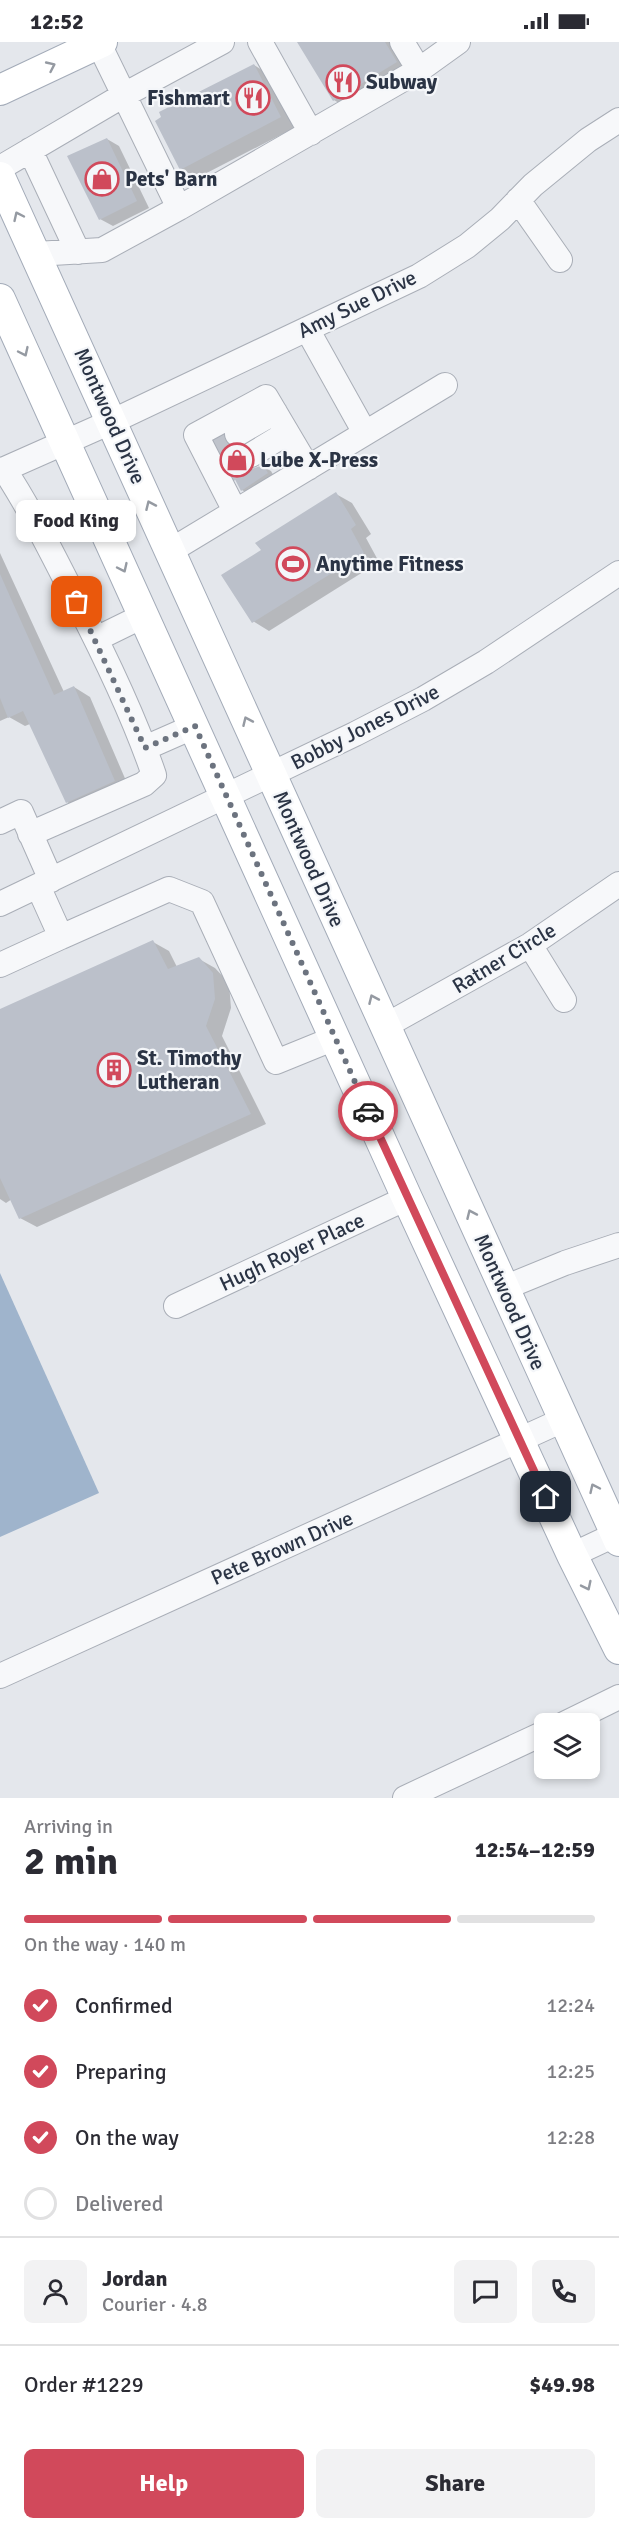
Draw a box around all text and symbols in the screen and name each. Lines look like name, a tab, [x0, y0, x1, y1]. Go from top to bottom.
text: 12:52	[30, 8, 84, 35]
one-way arrow	[45, 62, 56, 74]
restaurant icon: Subway	[325, 64, 361, 100]
place label: Subway	[366, 69, 438, 95]
restaurant icon: Fishmart	[235, 80, 271, 116]
place label: Fishmart	[147, 85, 230, 111]
shop icon: Pets' Barn	[84, 161, 120, 197]
place label: Pets' Barn	[125, 166, 217, 192]
one-way arrow	[13, 211, 25, 222]
street label: Amy Sue Drive	[293, 264, 421, 344]
street label: Montwood Drive	[68, 344, 152, 488]
one-way arrow	[17, 346, 29, 357]
shop icon: Lube X-Press	[219, 442, 255, 478]
place label: Lube X-Press	[260, 447, 378, 473]
callout: Food King	[17, 500, 137, 542]
one-way arrow	[145, 500, 157, 511]
text: Food King	[33, 508, 119, 533]
sports icon: Anytime Fitness	[275, 546, 311, 582]
place label: Anytime Fitness	[316, 551, 464, 577]
one-way arrow	[115, 561, 127, 572]
pin	[51, 576, 102, 627]
icon: bag	[60, 585, 93, 618]
street label: Bobby Jones Drive	[286, 678, 444, 776]
one-way arrow	[242, 716, 254, 727]
street label: Montwood Drive	[267, 787, 351, 931]
street label: Ratner Circle	[447, 917, 561, 999]
one-way arrow	[368, 994, 380, 1005]
place label: St. Timothy Lutheran	[137, 1045, 242, 1095]
building icon: St. Timothy Lutheran	[96, 1052, 132, 1088]
courier	[338, 1081, 398, 1141]
icon: car	[352, 1095, 385, 1128]
street label: Hugh Royer Place	[215, 1207, 369, 1297]
one-way arrow	[466, 1210, 478, 1221]
street label: Montwood Drive	[468, 1230, 552, 1374]
pin	[520, 1471, 571, 1522]
icon: home	[529, 1480, 562, 1513]
one-way arrow	[590, 1483, 602, 1494]
street label: Pete Brown Drive	[207, 1505, 357, 1591]
one-way arrow	[579, 1579, 591, 1590]
map controls	[534, 1713, 600, 1779]
button: layers	[534, 1713, 600, 1779]
text: Arriving in	[24, 1814, 113, 1839]
text: 12:54–12:59	[475, 1836, 595, 1863]
text: 2 min	[24, 1837, 118, 1885]
text: On the way · 140 m	[24, 1932, 186, 1957]
icon: check	[24, 1989, 57, 2022]
text: Confirmed	[75, 1992, 173, 2019]
text: 12:24	[546, 1993, 595, 2018]
icon: check	[24, 2055, 57, 2088]
text: Preparing	[75, 2058, 167, 2085]
text: 12:25	[546, 2059, 595, 2084]
icon: check	[24, 2121, 57, 2154]
text: On the way	[75, 2124, 179, 2151]
text: 12:28	[546, 2125, 595, 2150]
text: Delivered	[75, 2190, 163, 2217]
button: person	[24, 2260, 87, 2323]
button: chat	[454, 2260, 517, 2323]
button: phone	[532, 2260, 595, 2323]
text: Jordan	[102, 2265, 168, 2292]
text: Courier · 4.8	[102, 2292, 208, 2317]
text: Order #1229	[24, 2371, 144, 2398]
text: $49.98	[529, 2371, 595, 2398]
button: Help	[24, 2449, 304, 2518]
button: Share	[316, 2449, 595, 2518]

